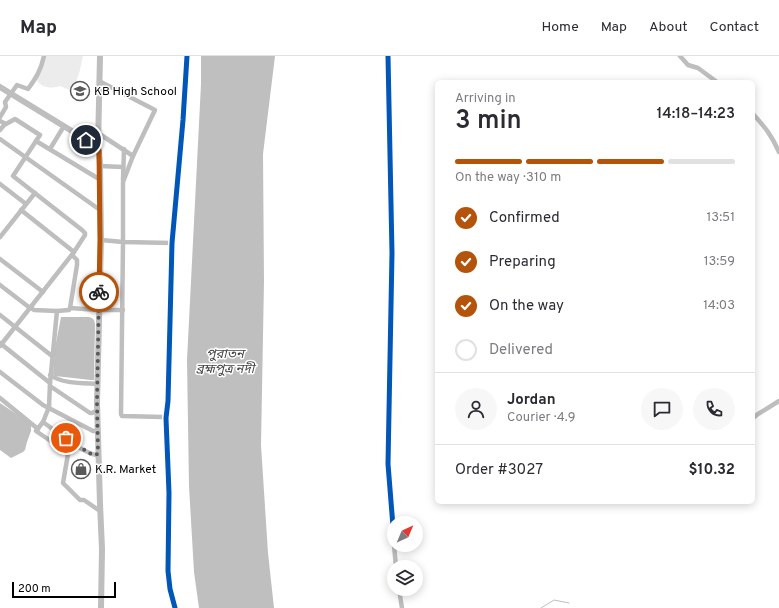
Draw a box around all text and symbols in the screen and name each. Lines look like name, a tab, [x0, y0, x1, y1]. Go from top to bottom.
text: Map	[20, 16, 57, 40]
text: Home	[542, 19, 579, 36]
text: Map	[601, 19, 627, 36]
text: About	[649, 19, 688, 36]
text: Contact	[710, 19, 759, 36]
school or university icon: KB High School	[69, 80, 91, 102]
place label: KB High School	[94, 84, 177, 100]
text: Arriving in	[455, 91, 516, 107]
text: 3 min	[455, 105, 522, 138]
text: 14:18–14:23	[656, 105, 735, 124]
pin	[69, 123, 103, 157]
icon: home	[75, 129, 97, 151]
text: On the way · 310 m	[455, 170, 561, 186]
icon: check	[455, 207, 477, 229]
text: Confirmed	[489, 209, 560, 228]
text: 13:51	[706, 210, 735, 226]
icon: check	[455, 251, 477, 273]
text: Preparing	[489, 253, 556, 272]
text: 13:59	[704, 254, 735, 270]
courier	[79, 272, 119, 312]
icon: bike	[88, 281, 110, 303]
icon: check	[455, 295, 477, 317]
text: On the way	[489, 297, 564, 316]
text: 14:03	[703, 298, 735, 314]
text: Delivered	[489, 341, 553, 360]
water label: পুরাতন ব্রহ্মপুত্র নদী	[196, 347, 257, 378]
button: person	[455, 388, 497, 430]
button: chat	[641, 388, 683, 430]
button: phone	[693, 388, 735, 430]
text: Jordan	[507, 391, 556, 410]
text: Courier · 4.9	[507, 410, 575, 426]
pin	[49, 421, 83, 455]
icon: bag	[55, 427, 77, 449]
shop icon: K.R. Market	[70, 458, 92, 480]
text: Order #3027	[455, 461, 543, 480]
text: $10.32	[689, 461, 735, 480]
place label: K.R. Market	[95, 462, 156, 478]
north arrow	[387, 516, 423, 552]
map controls	[387, 516, 423, 596]
button: layers	[387, 560, 423, 596]
scale bar	[12, 580, 116, 599]
text: 200 m	[18, 582, 51, 596]

